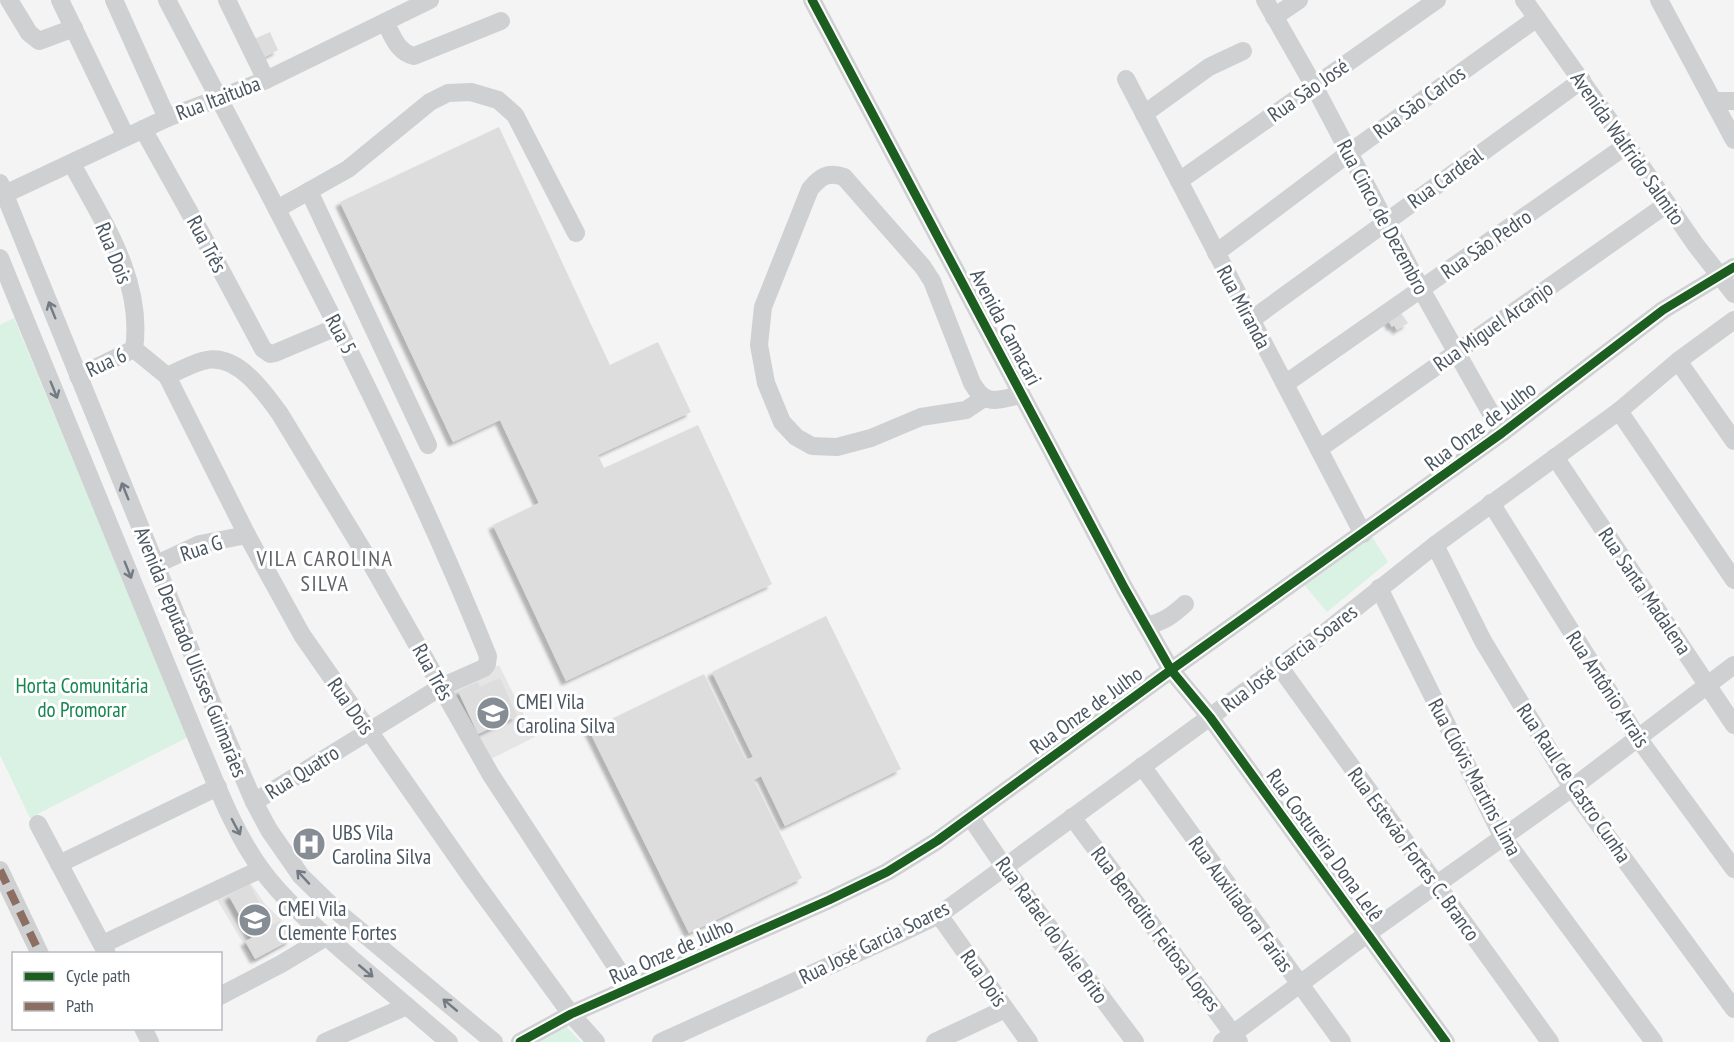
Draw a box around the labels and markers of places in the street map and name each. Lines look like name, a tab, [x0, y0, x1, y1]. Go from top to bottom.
place label: CMEI Vila Carolina Silva	[516, 688, 615, 739]
school or university icon: CMEI Vila Carolina Silva	[475, 695, 511, 731]
place label: UBS Vila Carolina Silva	[332, 819, 431, 870]
hospital icon: UBS Vila Carolina Silva	[291, 826, 327, 862]
place label: CMEI Vila Clemente Fortes	[278, 895, 397, 946]
school or university icon: CMEI Vila Clemente Fortes	[237, 902, 273, 938]

